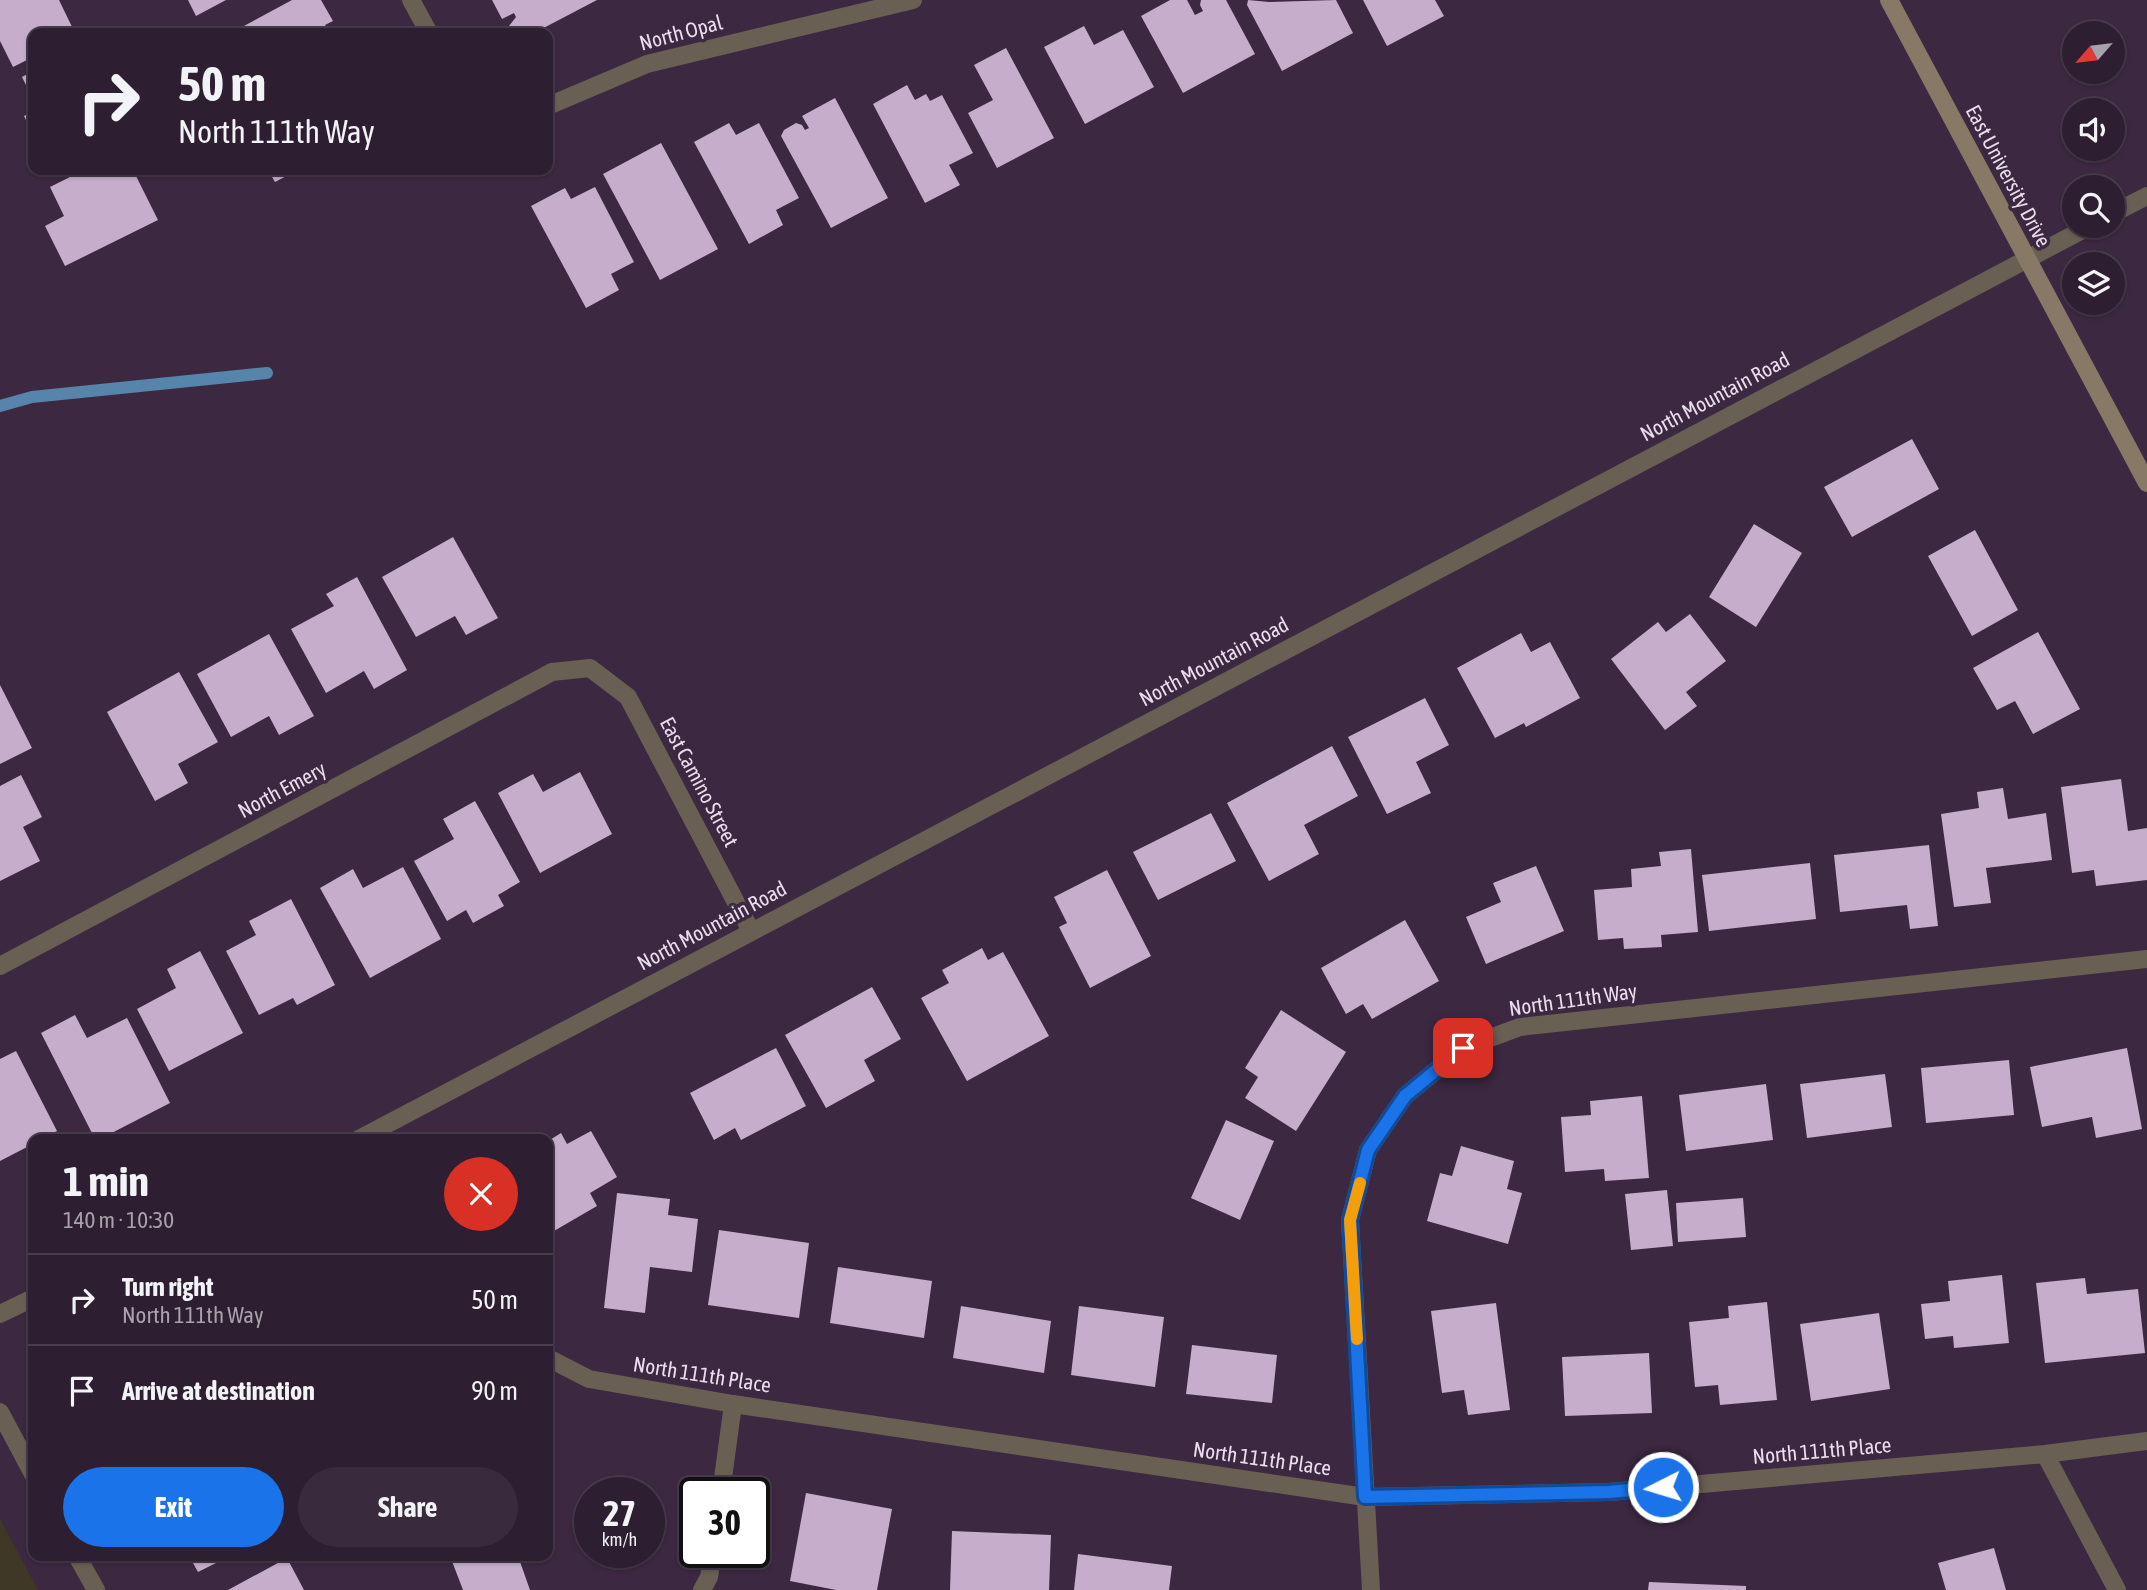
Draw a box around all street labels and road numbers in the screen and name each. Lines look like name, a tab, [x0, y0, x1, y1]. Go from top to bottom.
street label: North Opal	[637, 9, 725, 55]
street label: East University Drive	[1961, 100, 2056, 251]
street label: North Mountain Road	[1636, 347, 1793, 446]
street label: North Mountain Road	[1135, 612, 1292, 711]
street label: East Camino Street	[656, 713, 744, 850]
street label: North Emery	[234, 756, 330, 822]
street label: North Mountain Road	[633, 876, 790, 975]
street label: North 111th Way	[1507, 978, 1639, 1020]
street label: North 111th Place	[632, 1351, 773, 1397]
street label: North 111th Place	[1752, 1432, 1892, 1468]
street label: North 111th Place	[1192, 1436, 1333, 1480]

